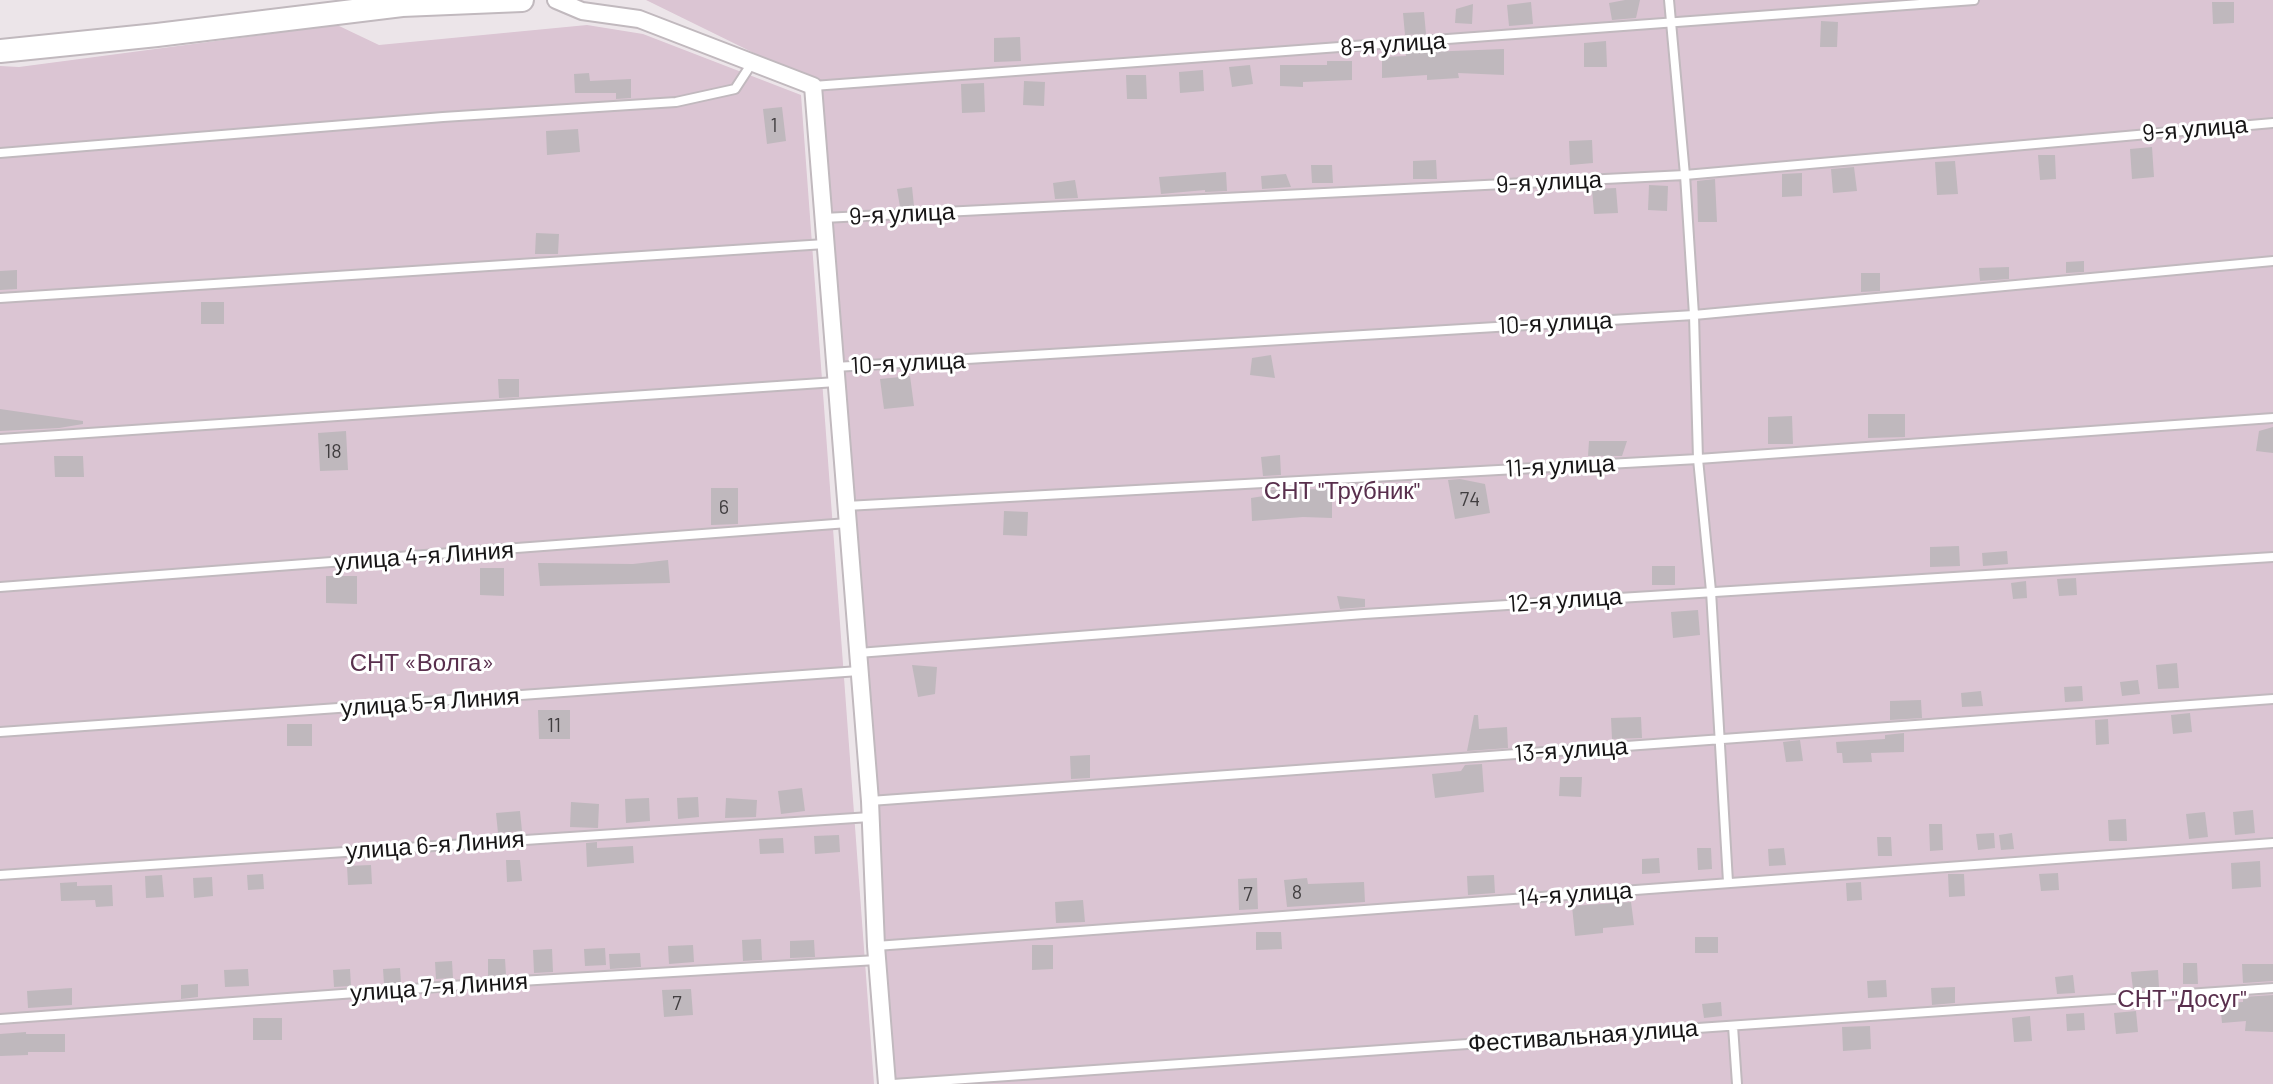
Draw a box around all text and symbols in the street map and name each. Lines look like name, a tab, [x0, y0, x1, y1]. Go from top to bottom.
street label: 8-я улица	[1339, 26, 1447, 62]
street label: 9-я улица	[2141, 110, 2249, 148]
house number: 1	[771, 113, 777, 137]
street label: 9-я улица	[1495, 165, 1603, 199]
street label: 9-я улица	[848, 197, 956, 231]
street label: 10-я улица	[1497, 306, 1613, 340]
street label: 10-я улица	[850, 346, 966, 380]
house number: 18	[324, 439, 342, 463]
street label: 11-я улица	[1504, 449, 1616, 483]
park label: СНТ "Трубник"	[1264, 477, 1420, 505]
house number: 74	[1460, 487, 1480, 511]
house number: 6	[719, 495, 729, 519]
street label: улица 4-я Линия	[333, 535, 515, 577]
street label: 12-я улица	[1507, 582, 1623, 618]
park label: СНТ «Волга»	[350, 649, 494, 677]
street label: улица 5-я Линия	[340, 681, 520, 723]
house number: 11	[547, 713, 561, 737]
street label: 13-я улица	[1513, 732, 1629, 768]
street label: улица 6-я Линия	[345, 824, 525, 866]
street label: 14-я улица	[1517, 876, 1633, 912]
house number: 8	[1292, 880, 1302, 904]
house number: 7	[1243, 882, 1253, 906]
street label: улица 7-я Линия	[349, 966, 529, 1008]
park label: СНТ "Досуг"	[2117, 985, 2247, 1013]
house number: 7	[672, 991, 682, 1015]
street label: Фестивальная улица	[1467, 1014, 1699, 1058]

